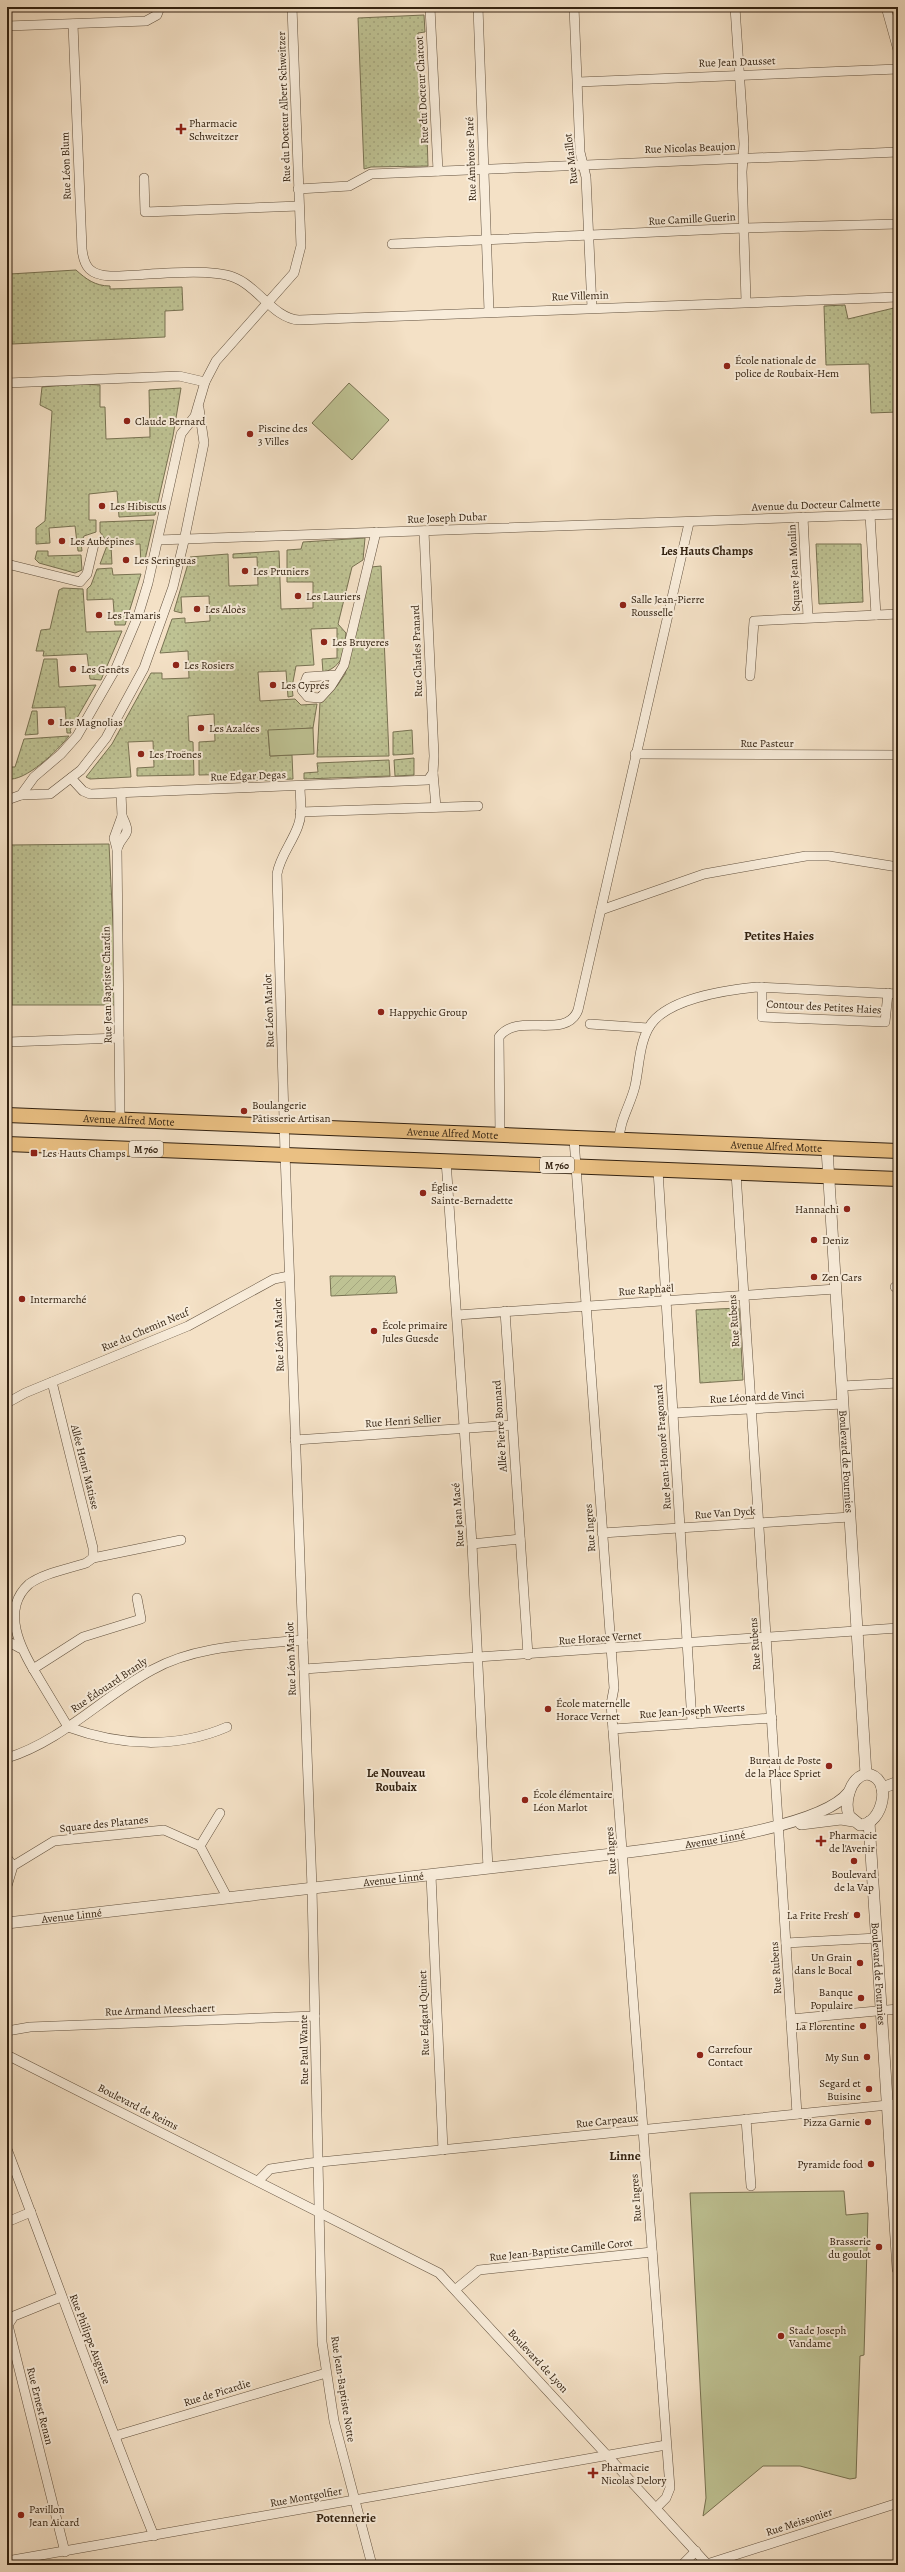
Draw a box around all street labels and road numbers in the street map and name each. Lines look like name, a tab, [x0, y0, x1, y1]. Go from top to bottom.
street label: Rue du Docteur Albert Schweitzer	[274, 31, 294, 183]
street label: Rue du Docteur Charcot	[412, 35, 432, 144]
street label: Rue Jean Dausset	[698, 53, 776, 71]
street label: Rue Ambroise Paré	[462, 116, 480, 202]
street label: Rue Léon Blum	[57, 132, 75, 200]
street label: Rue Maillot	[560, 132, 582, 185]
street label: Rue Nicolas Beaujon	[644, 139, 736, 157]
street label: Rue Camille Guerin	[648, 209, 736, 229]
street label: Rue Villemin	[551, 288, 609, 304]
street label: Avenue du Docteur Calmette	[750, 495, 881, 515]
street label: Rue Joseph Dubar	[407, 509, 487, 527]
street label: Square Jean Moulin	[784, 524, 804, 612]
street label: Rue Charles Pranard	[408, 605, 426, 697]
street label: Rue Pasteur	[740, 736, 794, 751]
street label: Rue Edgar Degas	[210, 767, 286, 785]
street label: Rue Jean Baptiste Chardin	[98, 926, 116, 1044]
street label: Rue Léon Marlot	[260, 973, 278, 1048]
street label: Contour des Petites Haies	[766, 996, 882, 1018]
street label: Avenue Alfred Motte	[82, 1111, 175, 1129]
street label: Avenue Alfred Motte	[406, 1124, 499, 1142]
street label: Avenue Alfred Motte	[729, 1137, 822, 1155]
road number: M 760	[129, 1141, 163, 1157]
road number: M 760	[540, 1157, 574, 1173]
street label: Rue Raphaël	[618, 1281, 675, 1299]
street label: Rue Rubens	[725, 1294, 743, 1348]
street label: Rue Léon Marlot	[270, 1297, 288, 1372]
street label: Rue du Chemin Neuf	[99, 1304, 192, 1355]
street label: Allée Pierre Bonnard	[489, 1379, 511, 1473]
street label: Rue Jean-Honoré Fragonard	[651, 1384, 675, 1510]
street label: Rue Léonard de Vinci	[709, 1387, 805, 1407]
street label: Boulevard de Fourmies	[836, 1409, 857, 1513]
street label: Rue Henri Sellier	[365, 1411, 441, 1431]
street label: Allée Henri Matisse	[67, 1422, 103, 1511]
street label: Rue Jean Macé	[448, 1482, 468, 1548]
street label: Rue Ingres	[581, 1503, 599, 1553]
street label: Rue Van Dyck	[694, 1503, 757, 1523]
street label: Rue Rubens	[746, 1617, 764, 1671]
street label: Rue Léon Marlot	[282, 1621, 300, 1696]
street label: Rue Horace Vernet	[558, 1628, 643, 1648]
street label: Rue Édouard Branly	[68, 1654, 150, 1716]
street label: Rue Jean-Joseph Weerts	[639, 1700, 745, 1722]
street label: Square des Platanes	[59, 1812, 149, 1836]
street label: Rue Ingres	[602, 1826, 620, 1876]
street label: Avenue Linné	[683, 1826, 747, 1852]
street label: Avenue Linné	[362, 1868, 425, 1890]
street label: Avenue Linné	[40, 1905, 103, 1927]
street label: Boulevard de Fourmies	[868, 1922, 890, 2026]
street label: Rue Rubens	[767, 1941, 785, 1995]
street label: Rue Edgard Quinet	[415, 1970, 433, 2056]
street label: Rue Armand Meeschaert	[105, 2001, 216, 2019]
street label: Rue Paul Wante	[296, 2015, 312, 2085]
street label: Boulevard de Reims	[95, 2080, 181, 2134]
street label: Rue Carpeaux	[575, 2110, 640, 2132]
street label: Rue Ingres	[627, 2173, 645, 2223]
street label: Rue Jean-Baptiste Camille Corot	[489, 2235, 634, 2265]
street label: Rue Philippe Auguste	[66, 2292, 114, 2386]
street label: Boulevard de Lyon	[504, 2326, 572, 2396]
street label: Rue Jean-Baptiste Notte	[327, 2335, 359, 2443]
street label: Rue Ernest Renan	[23, 2366, 57, 2446]
street label: Rue de Picardie	[182, 2376, 252, 2410]
street label: Rue Montgolfier	[269, 2483, 343, 2511]
street label: Rue Meissonier	[764, 2504, 834, 2540]

